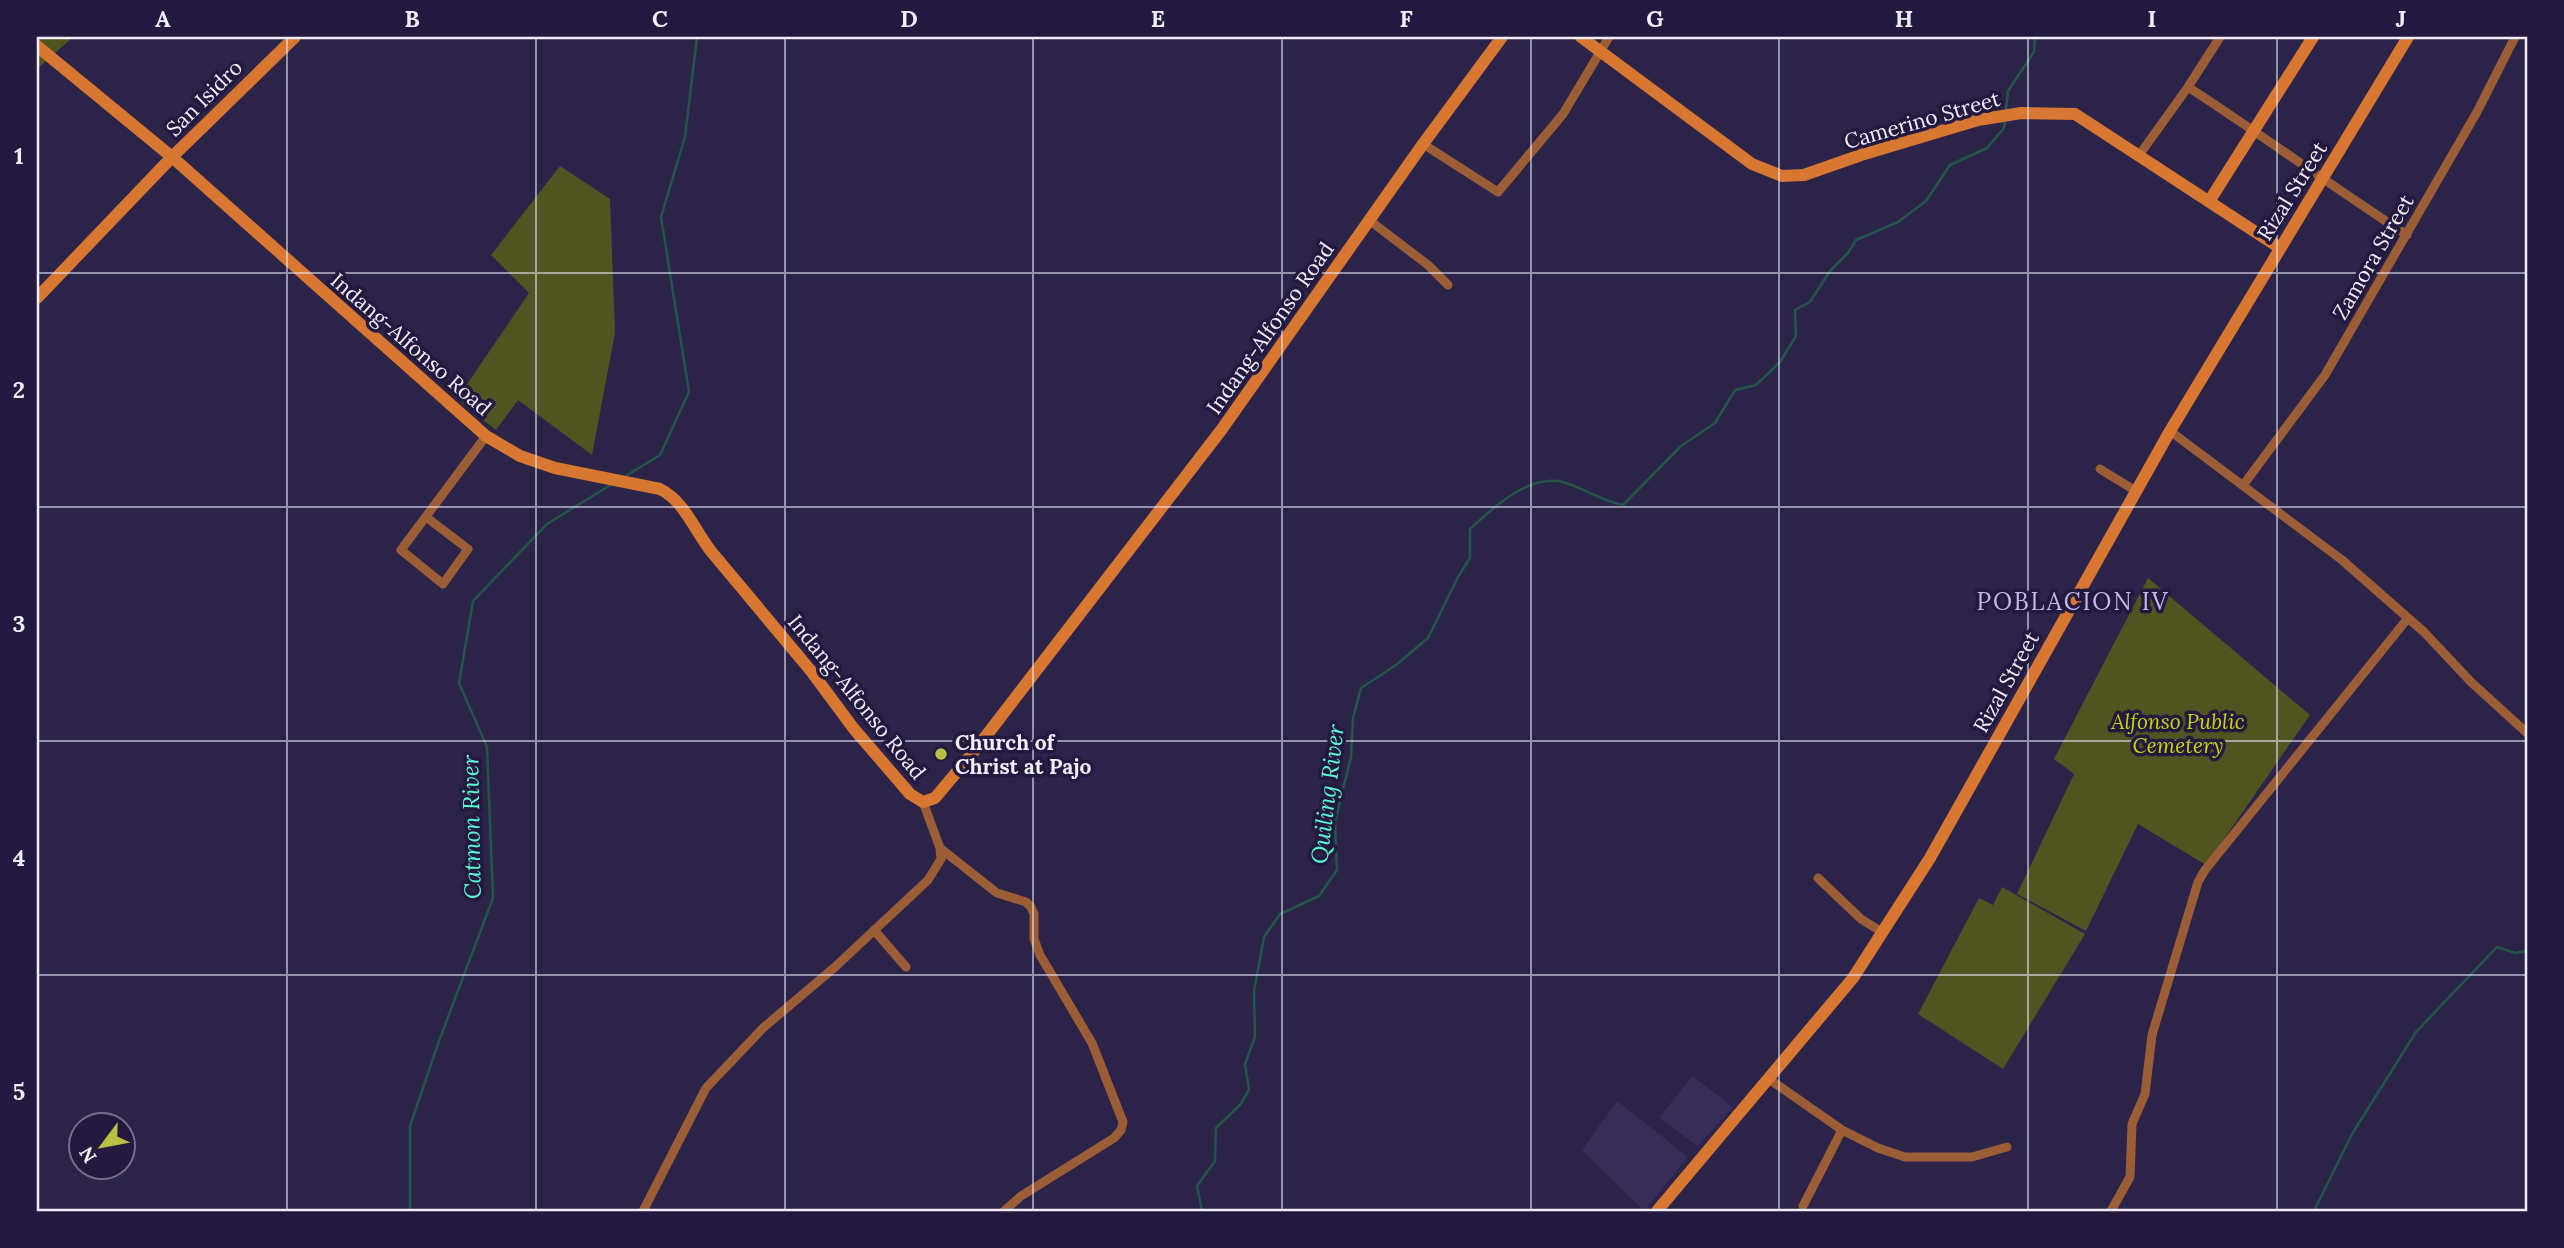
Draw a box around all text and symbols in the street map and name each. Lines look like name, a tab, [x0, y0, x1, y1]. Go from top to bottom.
text: A	[155, 4, 171, 33]
text: B	[404, 4, 420, 33]
text: C	[652, 4, 668, 33]
text: D	[900, 4, 918, 33]
text: E	[1151, 4, 1165, 33]
text: F	[1399, 4, 1413, 33]
text: G	[1646, 4, 1664, 33]
text: H	[1895, 4, 1913, 33]
text: I	[2148, 4, 2156, 33]
text: J	[2396, 4, 2406, 33]
street label: San Isidro	[160, 54, 248, 142]
street label: Camerino Street	[1841, 85, 2004, 155]
street label: Rizal Street	[2251, 136, 2333, 245]
text: 1	[14, 141, 24, 170]
street label: Zamora Street	[2326, 189, 2420, 324]
street label: Indang-Alfonso Road	[1200, 237, 1340, 419]
street label: Indang-Alfonso Road	[325, 267, 497, 421]
text: 2	[13, 375, 25, 404]
district label: POBLACION IV	[1976, 586, 2170, 617]
text: 3	[13, 609, 25, 638]
street label: Indang-Alfonso Road	[782, 609, 932, 785]
street label: Rizal Street	[1967, 626, 2045, 737]
park label: Alfonso Public Cemetery	[2110, 708, 2245, 759]
water label: Quiling River	[1304, 722, 1350, 866]
place label: Church of Christ at Pajo	[955, 729, 1091, 780]
marker: Church of Christ at Pajo	[933, 746, 949, 762]
water label: Catmon River	[455, 754, 487, 899]
text: 4	[13, 843, 25, 872]
text: 5	[13, 1077, 25, 1106]
north arrow	[66, 1112, 136, 1182]
text: N	[73, 1142, 102, 1168]

